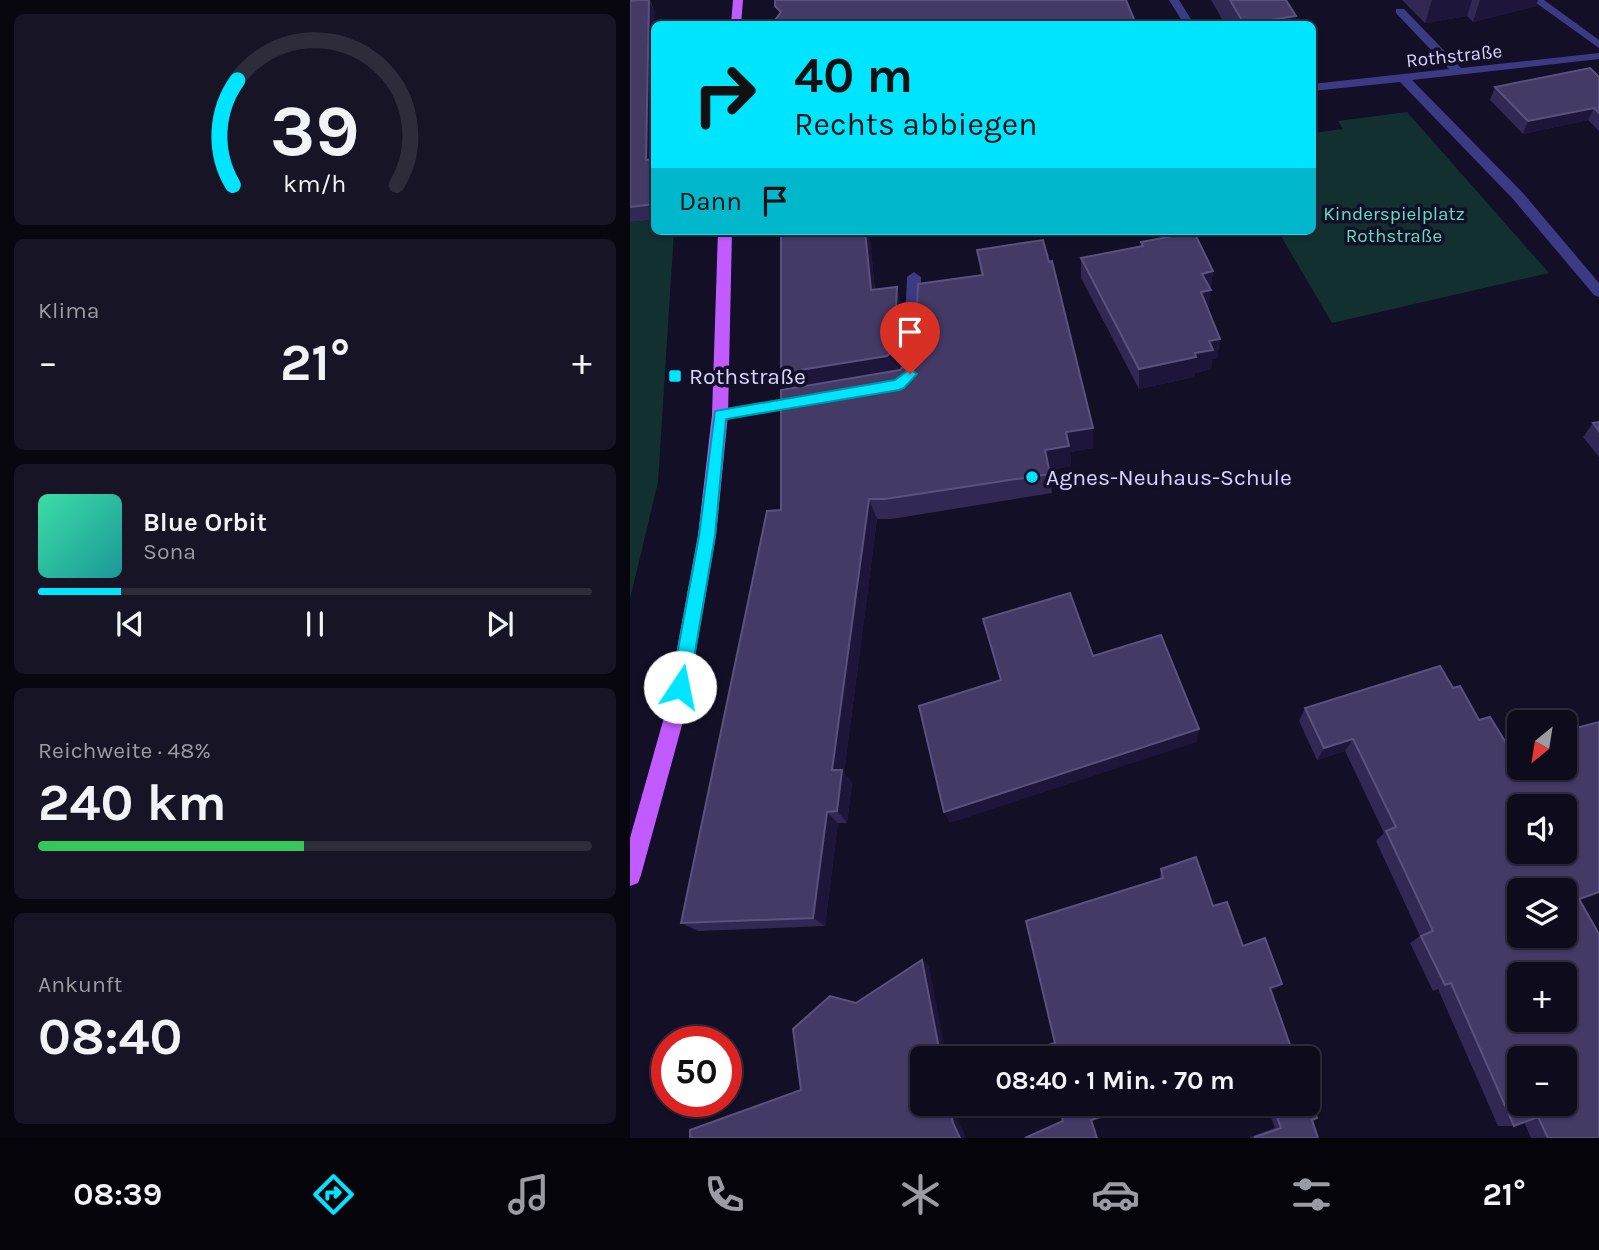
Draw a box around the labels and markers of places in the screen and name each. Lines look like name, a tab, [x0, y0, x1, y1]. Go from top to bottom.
pin	[880, 302, 940, 374]
place label: Rothstraße	[689, 363, 806, 390]
marker: Rothstraße	[667, 368, 683, 384]
place label: Agnes-Neuhaus-Schule	[1046, 464, 1292, 491]
marker: Agnes-Neuhaus-Schule	[1024, 469, 1040, 485]

